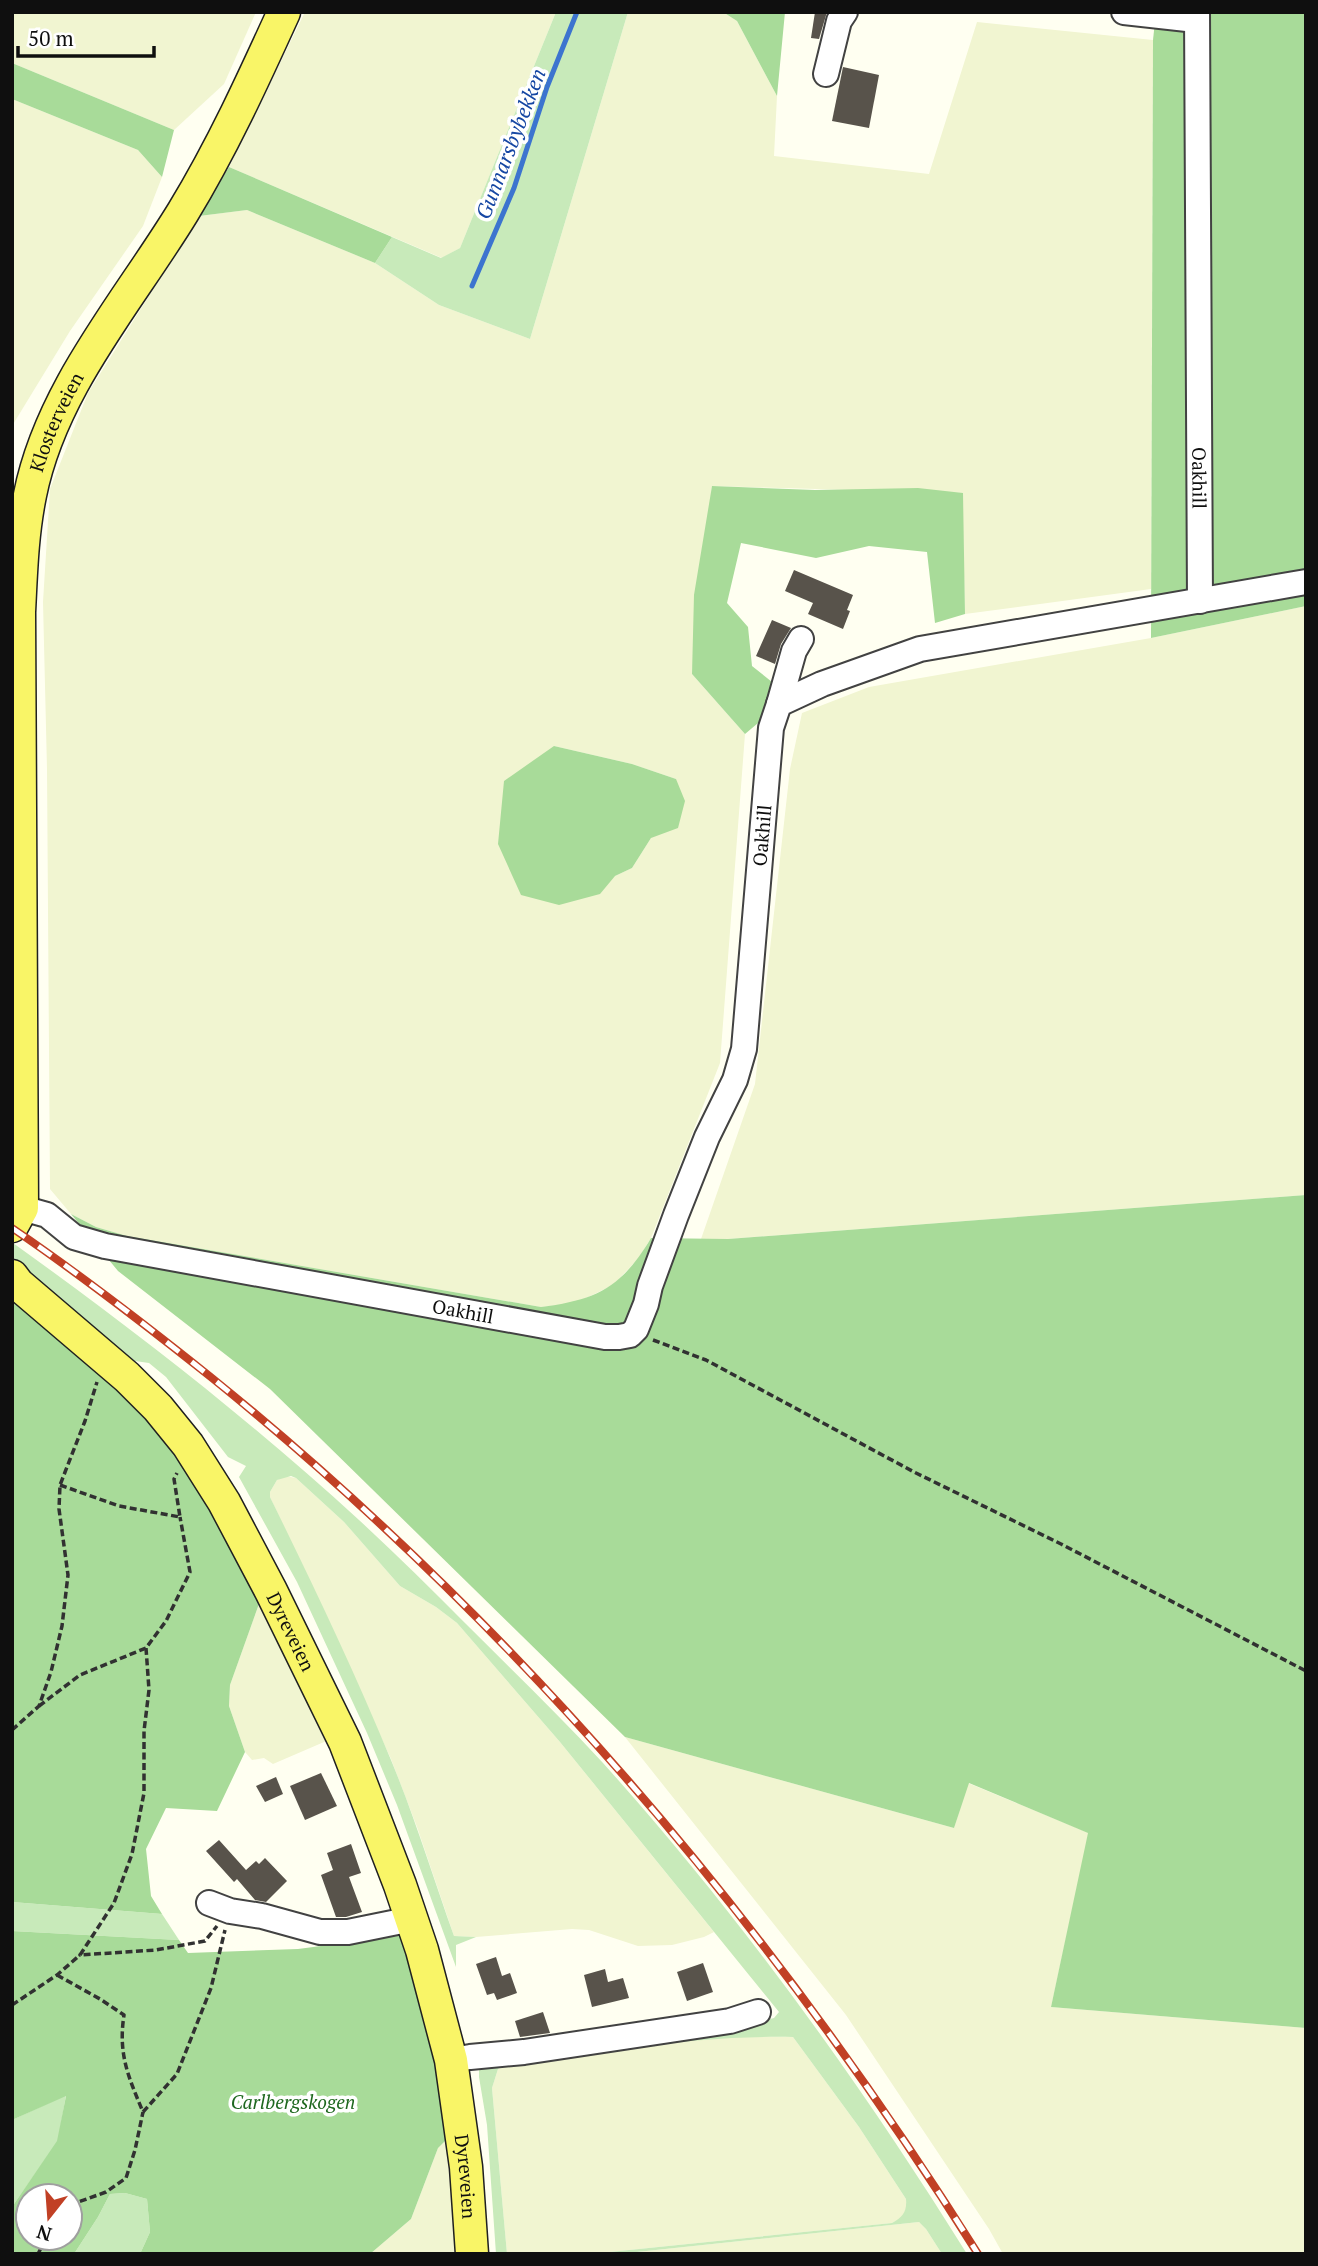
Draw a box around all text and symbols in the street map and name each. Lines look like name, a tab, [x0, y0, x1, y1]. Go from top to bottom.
scale bar	[18, 14, 154, 58]
text: 50 m	[28, 24, 74, 52]
water label: Gunnarsbybekken	[468, 64, 552, 223]
street label: Klosterveien	[23, 367, 89, 475]
street label: Oakhill	[1187, 447, 1213, 509]
street label: Oakhill	[746, 803, 777, 867]
street label: Oakhill	[430, 1293, 496, 1329]
street label: Dyreveien	[261, 1588, 321, 1675]
park label: Carlbergskogen	[231, 2089, 355, 2114]
street label: Dyreveien	[450, 2132, 483, 2220]
north arrow	[14, 2182, 84, 2252]
text: N	[33, 2220, 54, 2248]

